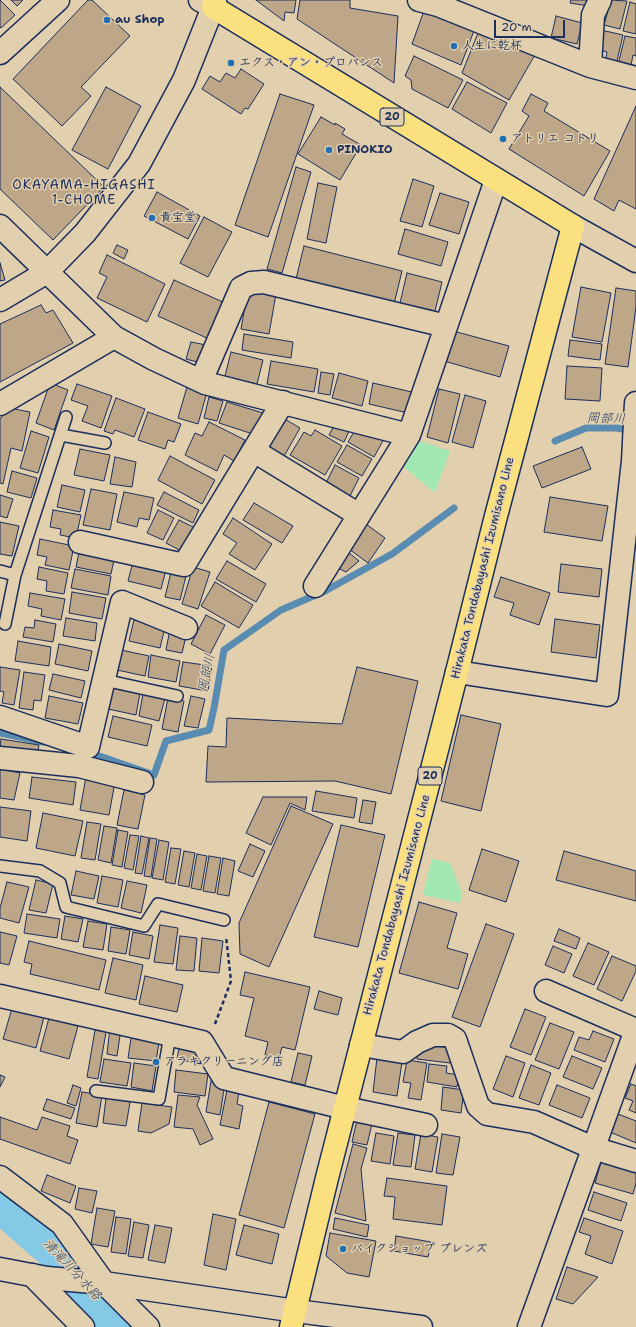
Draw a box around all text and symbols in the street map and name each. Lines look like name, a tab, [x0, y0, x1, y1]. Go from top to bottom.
scale bar	[496, 12, 567, 38]
place label: au Shop	[115, 13, 165, 27]
marker: au Shop	[102, 15, 112, 25]
text: 20 m	[501, 19, 532, 35]
place label: 人生に乾杯	[462, 39, 522, 53]
marker: 人生に乾杯	[449, 41, 459, 51]
place label: エクス・アン・プロバンス	[239, 56, 383, 70]
marker: エクス・アン・プロバンス	[226, 58, 236, 68]
road number: 20	[380, 108, 404, 126]
place label: アトリエ コトリ	[511, 132, 599, 146]
marker: アトリエ コトリ	[498, 134, 508, 144]
place label: PINOKIO	[337, 143, 393, 157]
marker: PINOKIO	[324, 145, 334, 155]
district label: OKAYAMA-HIGASHI 1-CHOME	[12, 178, 156, 209]
place label: 貴宝堂	[160, 211, 196, 225]
marker: 貴宝堂	[147, 213, 157, 223]
water label: 岡部川	[586, 411, 626, 427]
street label: Hirakata Tondabayashi Izumisano Line	[448, 456, 518, 680]
water label: 岡部川	[196, 652, 218, 694]
road number: 20	[418, 767, 442, 785]
street label: Hirakata Tondabayashi Izumisano Line	[361, 793, 433, 1017]
place label: アラキクリーニング店	[164, 1055, 284, 1069]
marker: アラキクリーニング店	[151, 1057, 161, 1067]
water label: 清滝川分水路	[40, 1236, 104, 1304]
place label: バイクショップ ブレンズ	[351, 1242, 487, 1256]
marker: バイクショップ ブレンズ	[338, 1244, 348, 1254]

